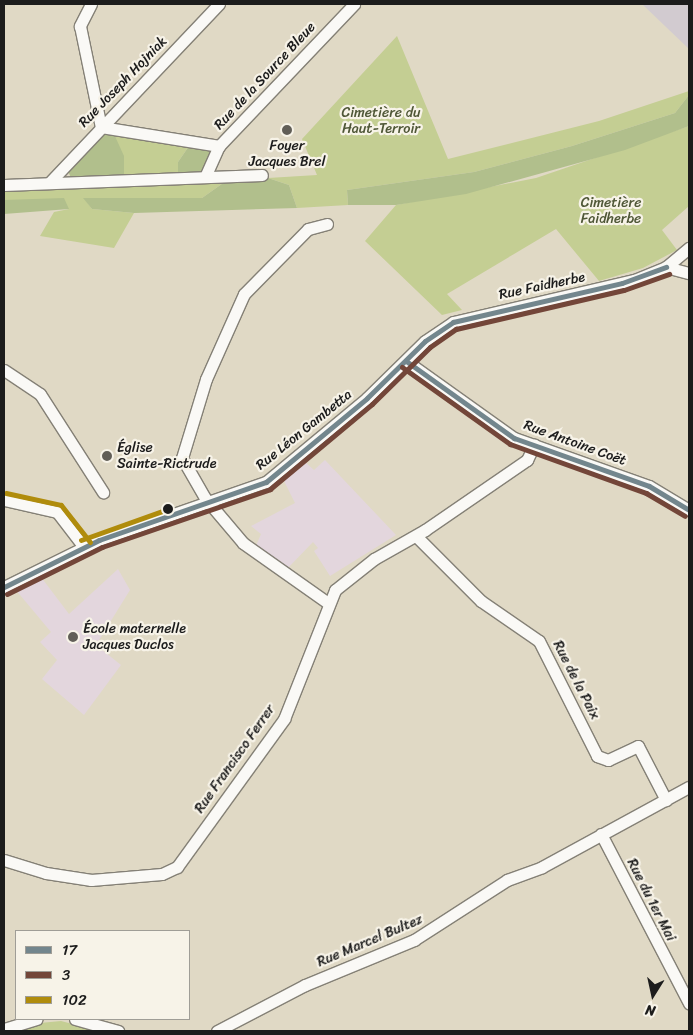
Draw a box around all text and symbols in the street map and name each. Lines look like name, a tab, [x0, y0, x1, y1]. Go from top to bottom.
street label: Rue de la Source Bleue	[211, 19, 319, 133]
street label: Rue Joseph Hojniak	[75, 33, 171, 131]
park label: Cimetière du Haut-Terroir	[341, 105, 421, 138]
marker: Foyer Jacques Brel	[281, 124, 293, 136]
place label: Foyer Jacques Brel	[249, 138, 325, 170]
park label: Cimetière Faidherbe	[581, 195, 641, 228]
street label: Rue Faidherbe	[497, 269, 587, 303]
street label: Rue Léon Gambetta	[253, 386, 355, 474]
street label: Rue Antoine Coët	[521, 417, 629, 469]
place label: Église Sainte-Rictrude	[117, 440, 216, 472]
marker: Église Sainte-Rictrude	[101, 450, 113, 462]
unlabelled marker	[163, 504, 173, 514]
place label: École maternelle Jacques Duclos	[83, 621, 186, 654]
marker: École maternelle Jacques Duclos	[67, 631, 79, 643]
street label: Rue de la Paix	[549, 638, 603, 722]
street label: Rue Francisco Ferrer	[191, 701, 279, 817]
street label: Rue du 1er Mai	[623, 856, 679, 944]
street label: Rue Marcel Bultez	[315, 911, 425, 971]
legend	[15, 930, 190, 1020]
text: 17	[62, 937, 77, 963]
text: 3	[62, 962, 70, 988]
north arrow	[628, 970, 678, 1020]
text: 102	[62, 987, 87, 1013]
text: N	[643, 997, 657, 1023]

